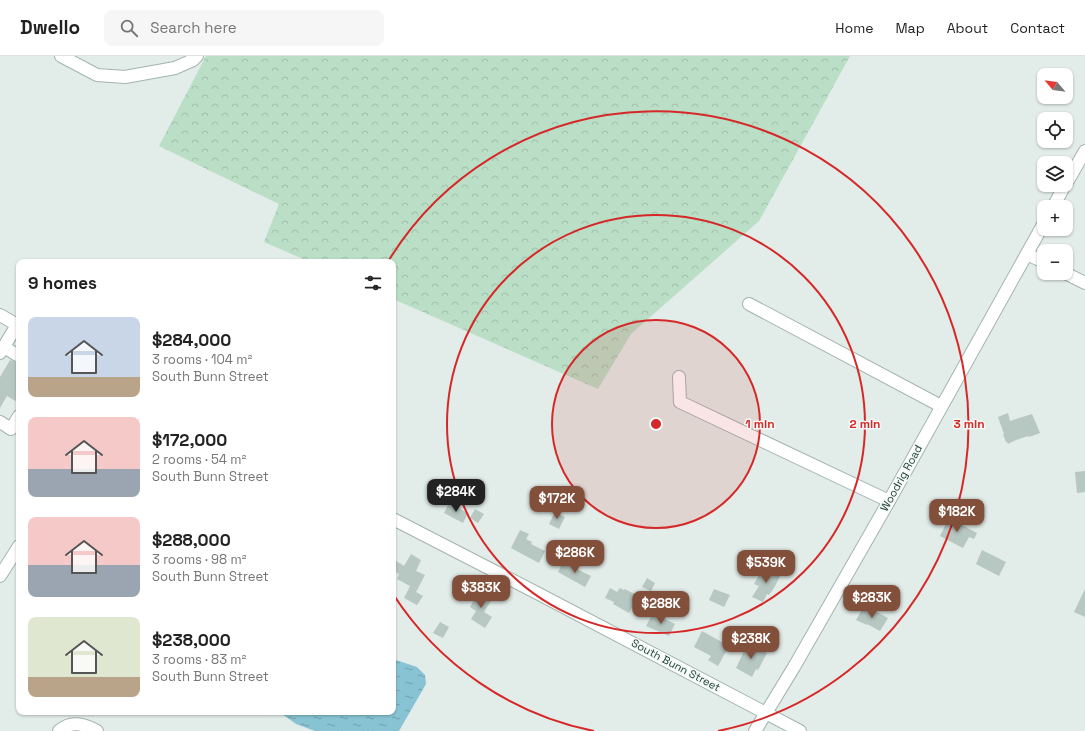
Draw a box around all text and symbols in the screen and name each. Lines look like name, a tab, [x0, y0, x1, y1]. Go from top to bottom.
search box	[104, 10, 384, 46]
text: Dwello	[20, 15, 80, 40]
icon: search	[118, 17, 140, 39]
text: Search here	[150, 18, 237, 37]
text: Home	[835, 19, 873, 37]
text: Map	[895, 19, 925, 37]
text: About	[947, 19, 988, 37]
text: Contact	[1010, 19, 1065, 37]
north arrow	[1037, 68, 1073, 104]
map controls	[1037, 68, 1073, 280]
button: locate	[1037, 112, 1073, 148]
button: layers	[1037, 156, 1073, 192]
button: +	[1037, 200, 1073, 236]
button: −	[1037, 244, 1073, 280]
text: 9 homes	[28, 272, 97, 294]
icon: filters	[362, 272, 384, 294]
text: $284,000	[152, 329, 231, 351]
icon: home	[60, 333, 108, 381]
text: 3 rooms · 104 m²	[152, 351, 252, 368]
text: South Bunn Street	[152, 368, 269, 385]
text: 1 min	[745, 416, 775, 432]
text: 2 min	[849, 416, 881, 432]
text: 3 min	[953, 416, 985, 432]
centre of rings	[649, 417, 663, 431]
text: $172,000	[152, 429, 227, 451]
icon: home	[60, 433, 108, 481]
street label: Woodrig Road	[877, 442, 925, 514]
text: 2 rooms · 54 m²	[152, 451, 246, 468]
text: South Bunn Street	[152, 468, 269, 485]
pin: $284K	[428, 479, 484, 513]
text: $284K	[436, 483, 476, 500]
pin: $172K	[529, 486, 585, 520]
text: $172K	[539, 490, 575, 507]
pin: $182K	[929, 499, 985, 533]
text: $182K	[938, 503, 976, 520]
text: $288,000	[152, 529, 231, 551]
icon: home	[60, 533, 108, 581]
pin: $286K	[547, 540, 603, 574]
text: $286K	[555, 544, 595, 561]
pin: $539K	[738, 550, 794, 584]
text: 3 rooms · 98 m²	[152, 551, 246, 568]
text: $539K	[746, 554, 786, 571]
text: South Bunn Street	[152, 568, 269, 585]
pin: $383K	[453, 575, 509, 609]
text: $383K	[461, 579, 501, 596]
pin: $283K	[844, 585, 900, 619]
text: $283K	[852, 589, 892, 606]
pin: $288K	[633, 591, 689, 625]
text: $288K	[641, 595, 681, 612]
pin: $238K	[723, 626, 779, 660]
text: $238,000	[152, 629, 231, 651]
text: $238K	[731, 630, 771, 647]
icon: home	[60, 633, 108, 681]
street label: South Bunn Street	[629, 636, 723, 694]
text: 3 rooms · 83 m²	[152, 651, 246, 668]
text: South Bunn Street	[152, 668, 269, 685]

